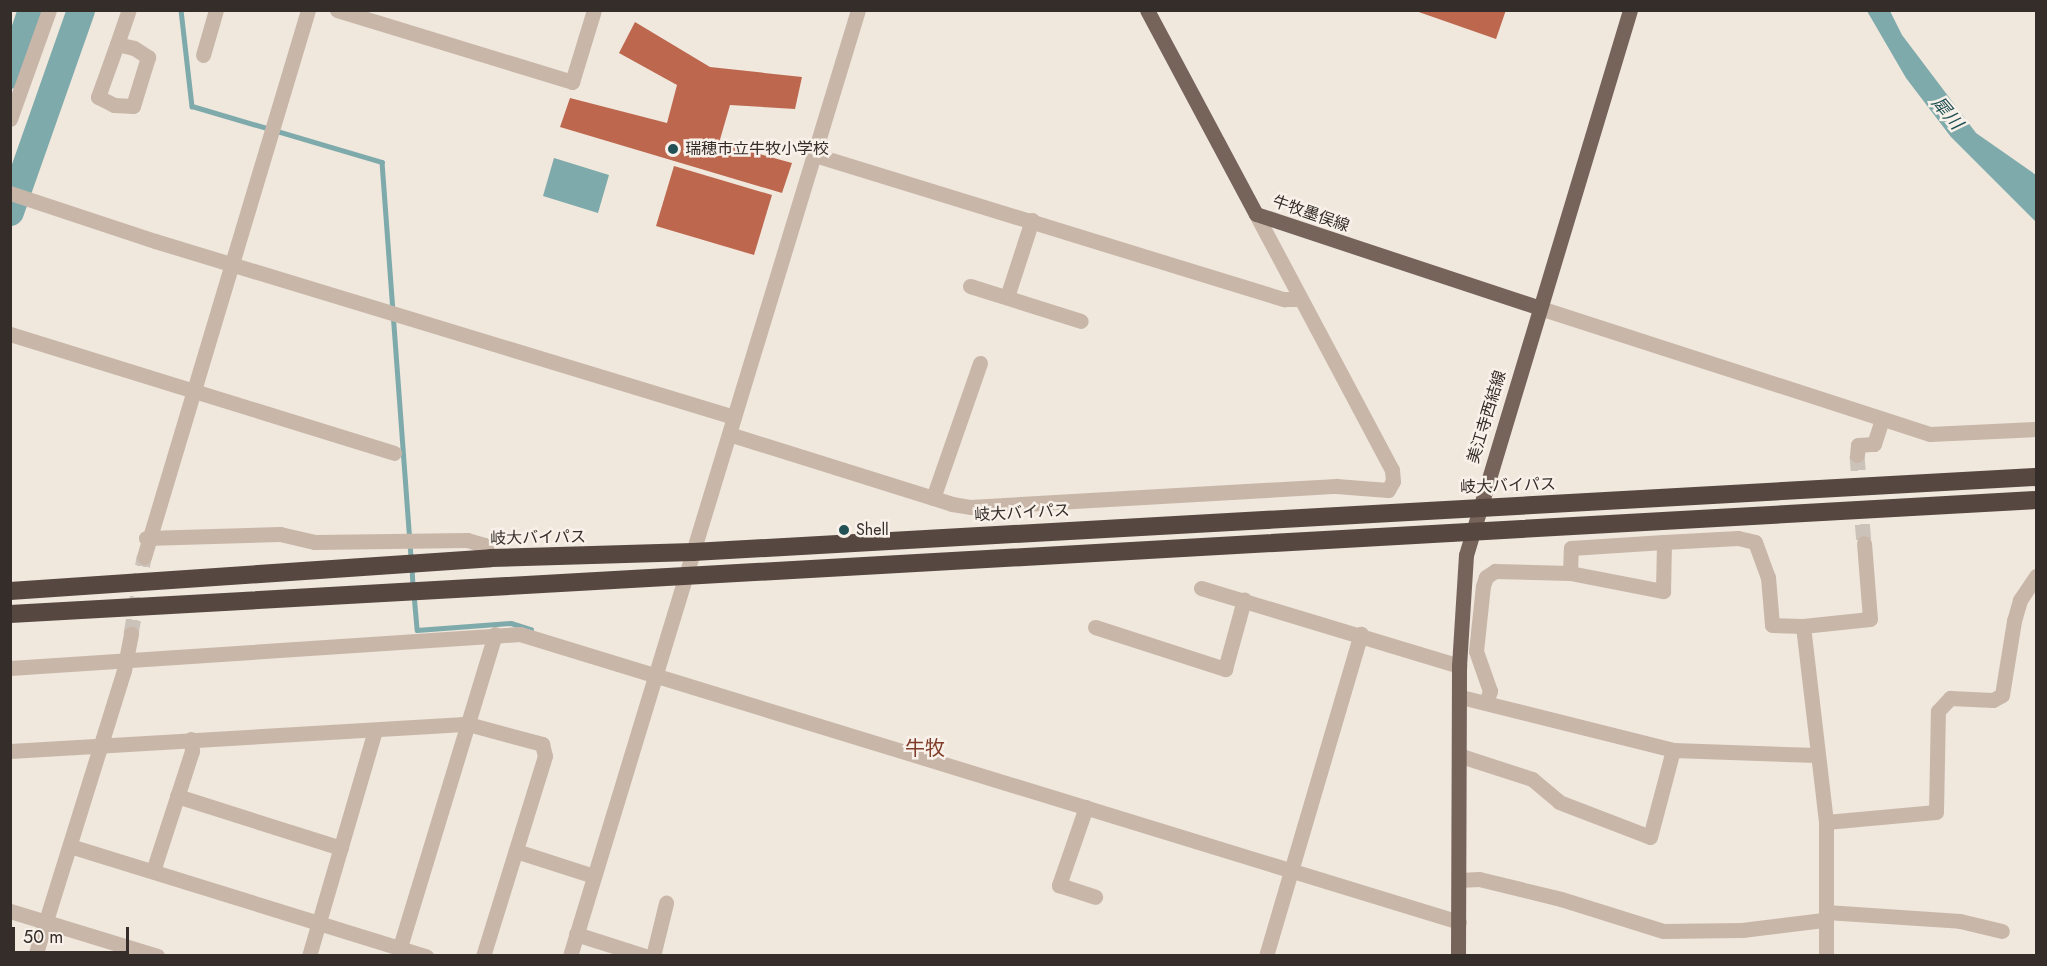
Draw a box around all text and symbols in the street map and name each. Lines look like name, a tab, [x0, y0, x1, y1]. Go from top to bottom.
water label: 犀川	[1927, 92, 1967, 134]
place label: 瑞穂市立牛牧小学校	[685, 139, 829, 159]
marker: 瑞穂市立牛牧小学校	[666, 142, 680, 156]
street label: 牛牧墨俣線	[1270, 192, 1352, 236]
street label: 美江寺西結線	[1464, 368, 1510, 466]
street label: 岐大バイパス	[1460, 475, 1556, 497]
street label: 岐大バイパス	[974, 501, 1070, 525]
place label: Shell	[856, 520, 889, 540]
marker: Shell	[837, 523, 851, 537]
street label: 岐大バイパス	[490, 528, 586, 548]
district label: 牛牧	[905, 736, 945, 760]
scale bar	[15, 915, 132, 953]
text: 50 m	[23, 924, 63, 950]

